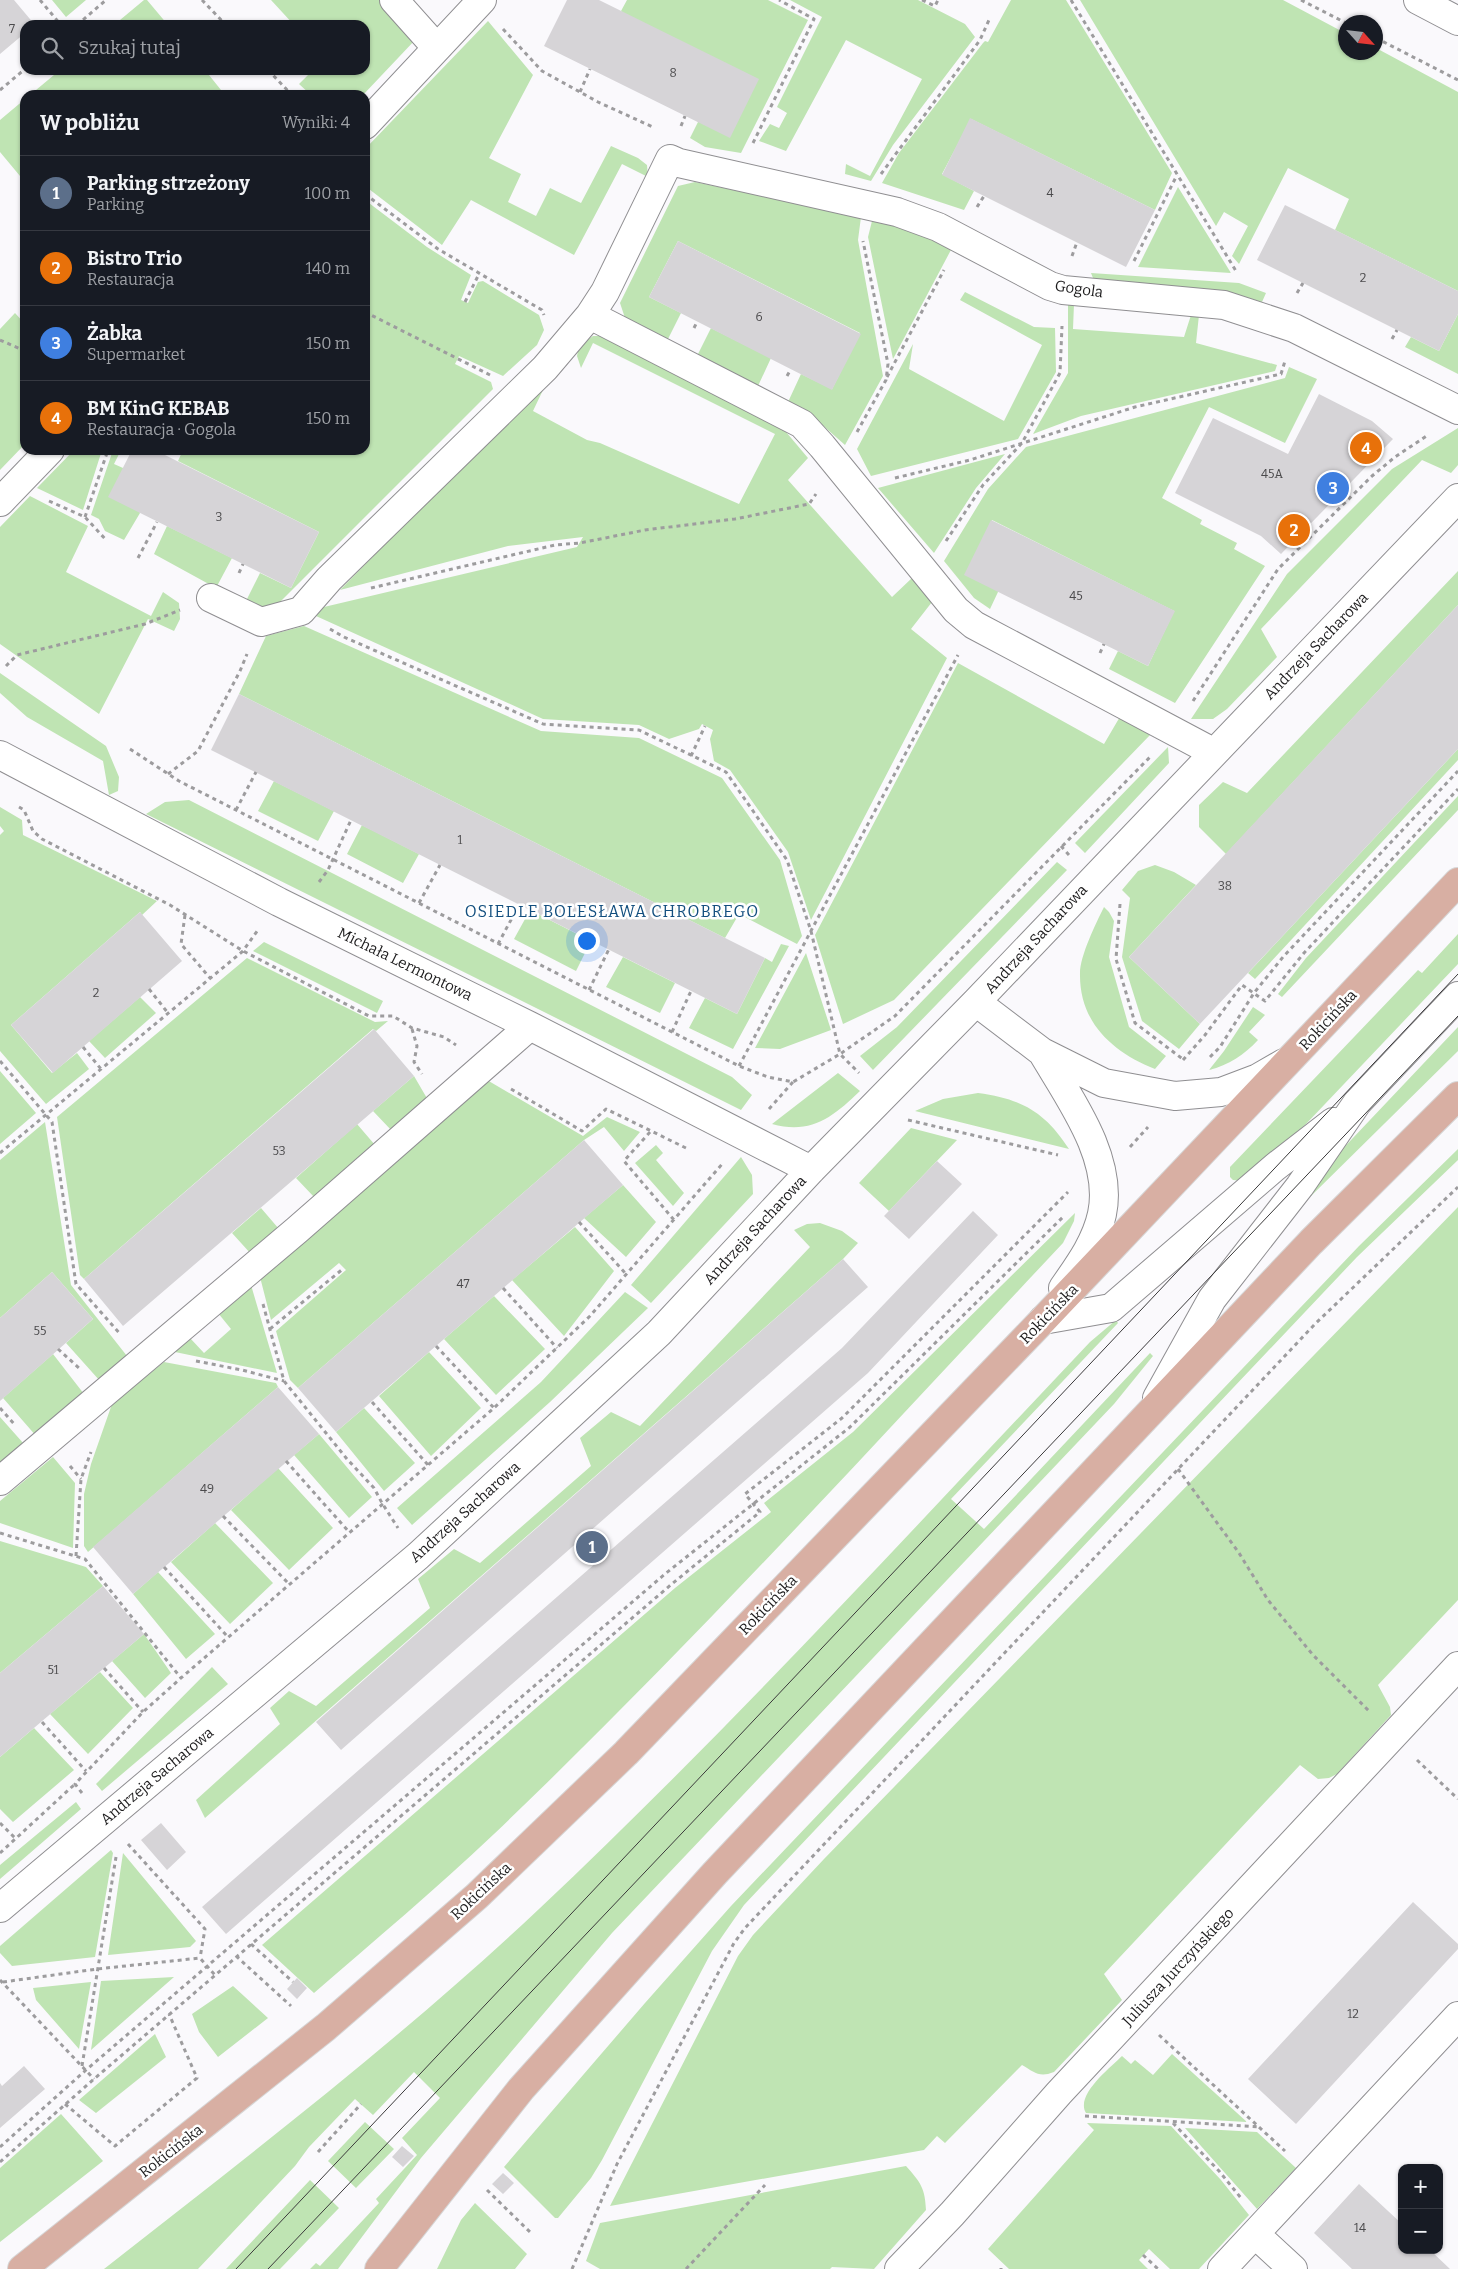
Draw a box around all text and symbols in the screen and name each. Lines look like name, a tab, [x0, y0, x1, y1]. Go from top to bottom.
north arrow	[1338, 15, 1383, 60]
search box	[20, 20, 370, 75]
house number: 7	[9, 22, 15, 36]
icon: search	[38, 34, 66, 62]
text: Szukaj tutaj	[78, 36, 181, 59]
house number: 8	[669, 66, 677, 80]
text: W pobliżu	[40, 110, 140, 136]
text: Wyniki: 4	[282, 113, 350, 132]
text: Parking strzeżony	[87, 172, 250, 195]
text: 1	[53, 184, 59, 203]
text: 100 m	[305, 184, 350, 203]
house number: 4	[1046, 186, 1054, 200]
text: Parking	[87, 195, 144, 214]
text: Bistro Trio	[87, 247, 182, 270]
text: 2	[51, 259, 61, 278]
text: 140 m	[305, 259, 350, 278]
text: Restauracja	[87, 270, 174, 289]
house number: 2	[1360, 271, 1366, 285]
street label: Gogola	[1054, 277, 1104, 301]
house number: 6	[755, 310, 763, 324]
text: Żabka	[87, 322, 142, 345]
text: 3	[51, 334, 61, 353]
text: 150 m	[306, 334, 350, 353]
text: Supermarket	[87, 345, 185, 364]
text: BM KinG KEBAB	[87, 397, 230, 420]
text: 4	[51, 409, 61, 428]
text: 150 m	[306, 409, 350, 428]
text: Restauracja · Gogola	[87, 420, 236, 439]
pin: 4	[1350, 429, 1382, 467]
house number: 45A	[1261, 467, 1283, 481]
pin: 3	[1317, 469, 1349, 507]
house number: 3	[216, 510, 223, 524]
pin: 2	[1278, 511, 1310, 549]
house number: 45	[1069, 589, 1083, 603]
street label: Andrzeja Sacharowa	[1260, 589, 1372, 703]
house number: 1	[458, 833, 463, 847]
house number: 38	[1218, 879, 1232, 893]
street label: Andrzeja Sacharowa	[981, 881, 1091, 997]
district label: OSIEDLE BOLESŁAWA CHROBREGO	[465, 902, 759, 921]
street label: Michała Lermontowa	[335, 924, 475, 1004]
your location	[574, 928, 600, 954]
house number: 2	[93, 986, 99, 1000]
street label: Rokicińska	[1296, 986, 1360, 1054]
house number: 53	[273, 1144, 286, 1158]
street label: Andrzeja Sacharowa	[700, 1172, 810, 1288]
house number: 47	[457, 1277, 469, 1291]
street label: Rokicińska	[1016, 1280, 1082, 1348]
house number: 55	[34, 1324, 46, 1338]
street label: Andrzeja Sacharowa	[406, 1458, 524, 1566]
house number: 49	[200, 1482, 214, 1496]
pin: 1	[576, 1528, 608, 1566]
street label: Rokicińska	[735, 1571, 801, 1639]
house number: 51	[47, 1663, 59, 1677]
street label: Andrzeja Sacharowa	[97, 1723, 217, 1829]
street label: Rokicińska	[447, 1859, 515, 1923]
street label: Juliusza Jurczyńskiego	[1118, 1904, 1237, 2031]
house number: 12	[1347, 2007, 1359, 2021]
street label: Rokicińska	[136, 2121, 206, 2181]
map controls	[1398, 2164, 1443, 2254]
button: +	[1398, 2164, 1443, 2209]
button: −	[1398, 2209, 1443, 2254]
house number: 14	[1354, 2221, 1366, 2235]

